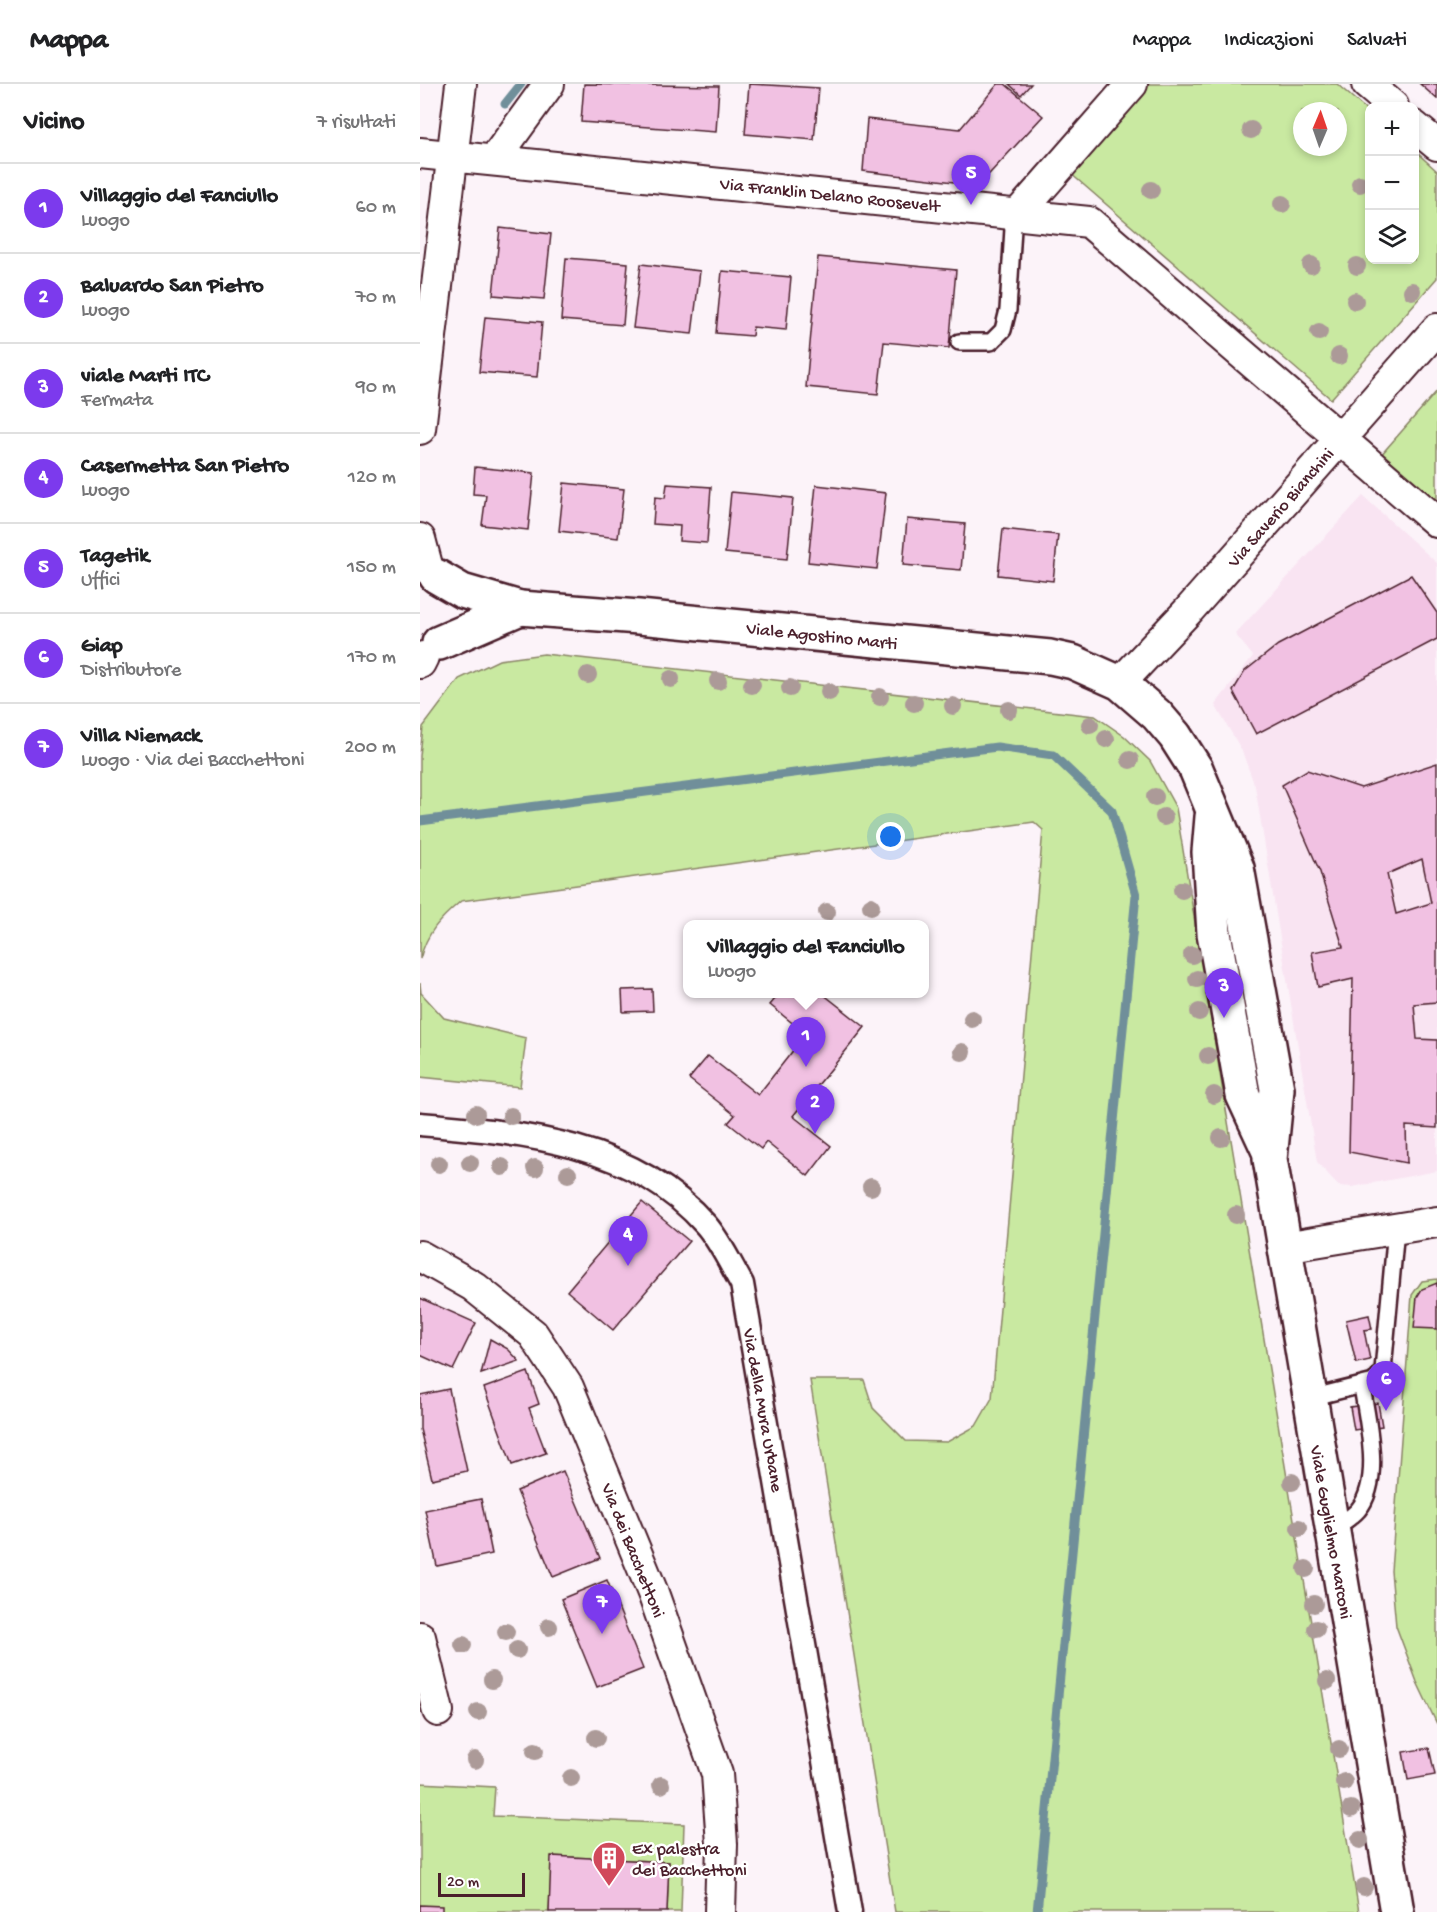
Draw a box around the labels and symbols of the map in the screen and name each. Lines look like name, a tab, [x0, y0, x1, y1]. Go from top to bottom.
north arrow	[1293, 102, 1347, 156]
pin: 5	[952, 156, 990, 205]
street label: Via Franklin Delano Roosevelt	[718, 174, 942, 219]
street label: Via Saverio Bianchini	[1224, 445, 1340, 573]
street label: Viale Agostino Marti	[744, 619, 898, 656]
your location	[876, 822, 905, 851]
pin: 3	[1204, 968, 1244, 1018]
pin: 1	[786, 1018, 826, 1067]
pin: 2	[796, 1084, 834, 1134]
pin: 4	[608, 1216, 648, 1266]
street label: Via della Mura Urbane	[737, 1326, 786, 1495]
pin: 6	[1366, 1362, 1406, 1411]
street label: Viale Guglielmo Marconi	[1304, 1443, 1355, 1621]
street label: Via dei Bacchettoni	[595, 1480, 668, 1621]
pin: 7	[582, 1584, 621, 1634]
building icon: Ex palestra dei Bacchettoni	[591, 1840, 627, 1887]
place label: Ex palestra dei Bacchettoni	[632, 1840, 747, 1882]
scale bar	[438, 1870, 525, 1898]

